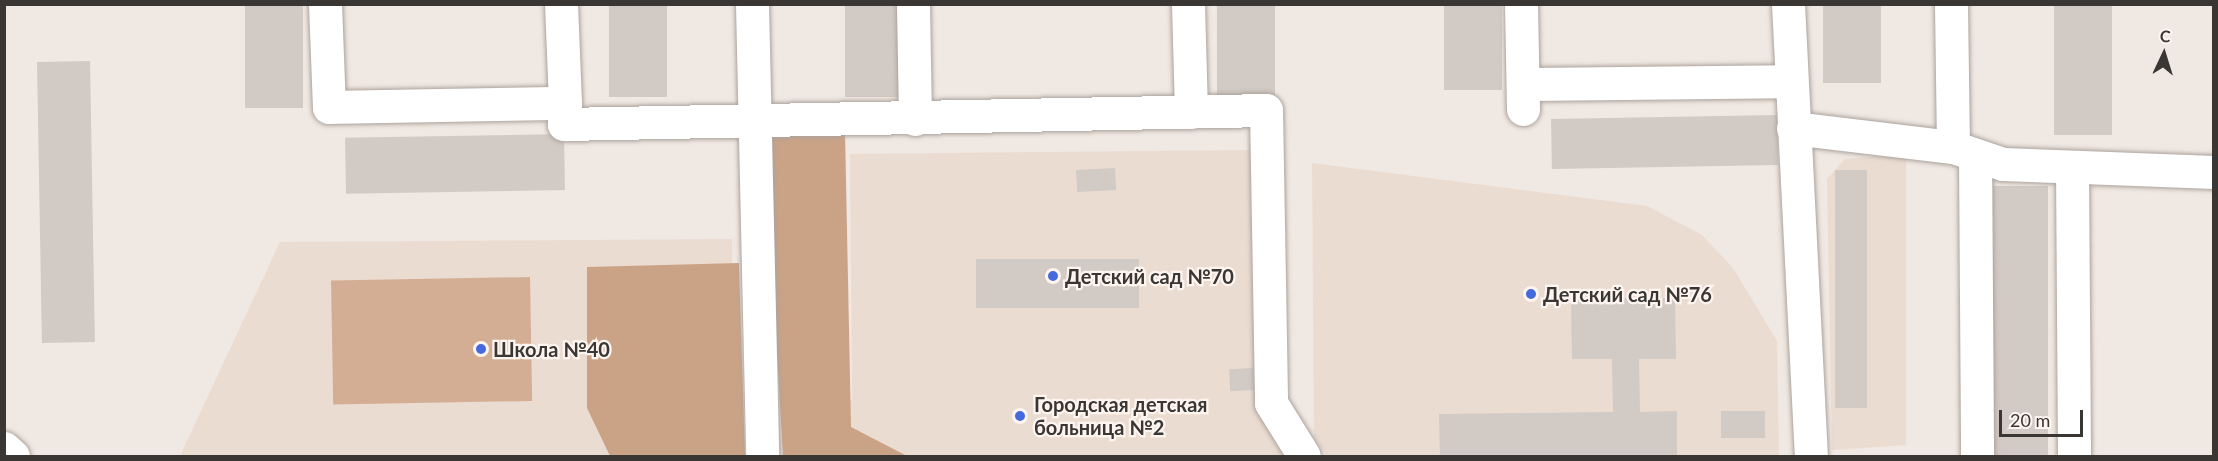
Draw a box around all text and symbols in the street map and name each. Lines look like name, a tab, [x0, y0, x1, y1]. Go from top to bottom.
north arrow	[2134, 24, 2194, 84]
text: С	[2159, 26, 2171, 45]
place label: Детский сад №70	[1065, 264, 1234, 288]
marker: Детский сад №70	[1046, 269, 1060, 283]
place label: Детский сад №76	[1543, 282, 1712, 306]
marker: Детский сад №76	[1524, 287, 1538, 301]
place label: Школа №40	[493, 337, 610, 361]
marker: Школа №40	[474, 342, 488, 356]
place label: Городская детская больница №2	[1034, 392, 1207, 439]
scale bar	[2002, 398, 2086, 436]
marker: Городская детская больница №2	[1011, 407, 1029, 425]
text: 20 m	[2010, 409, 2050, 431]

